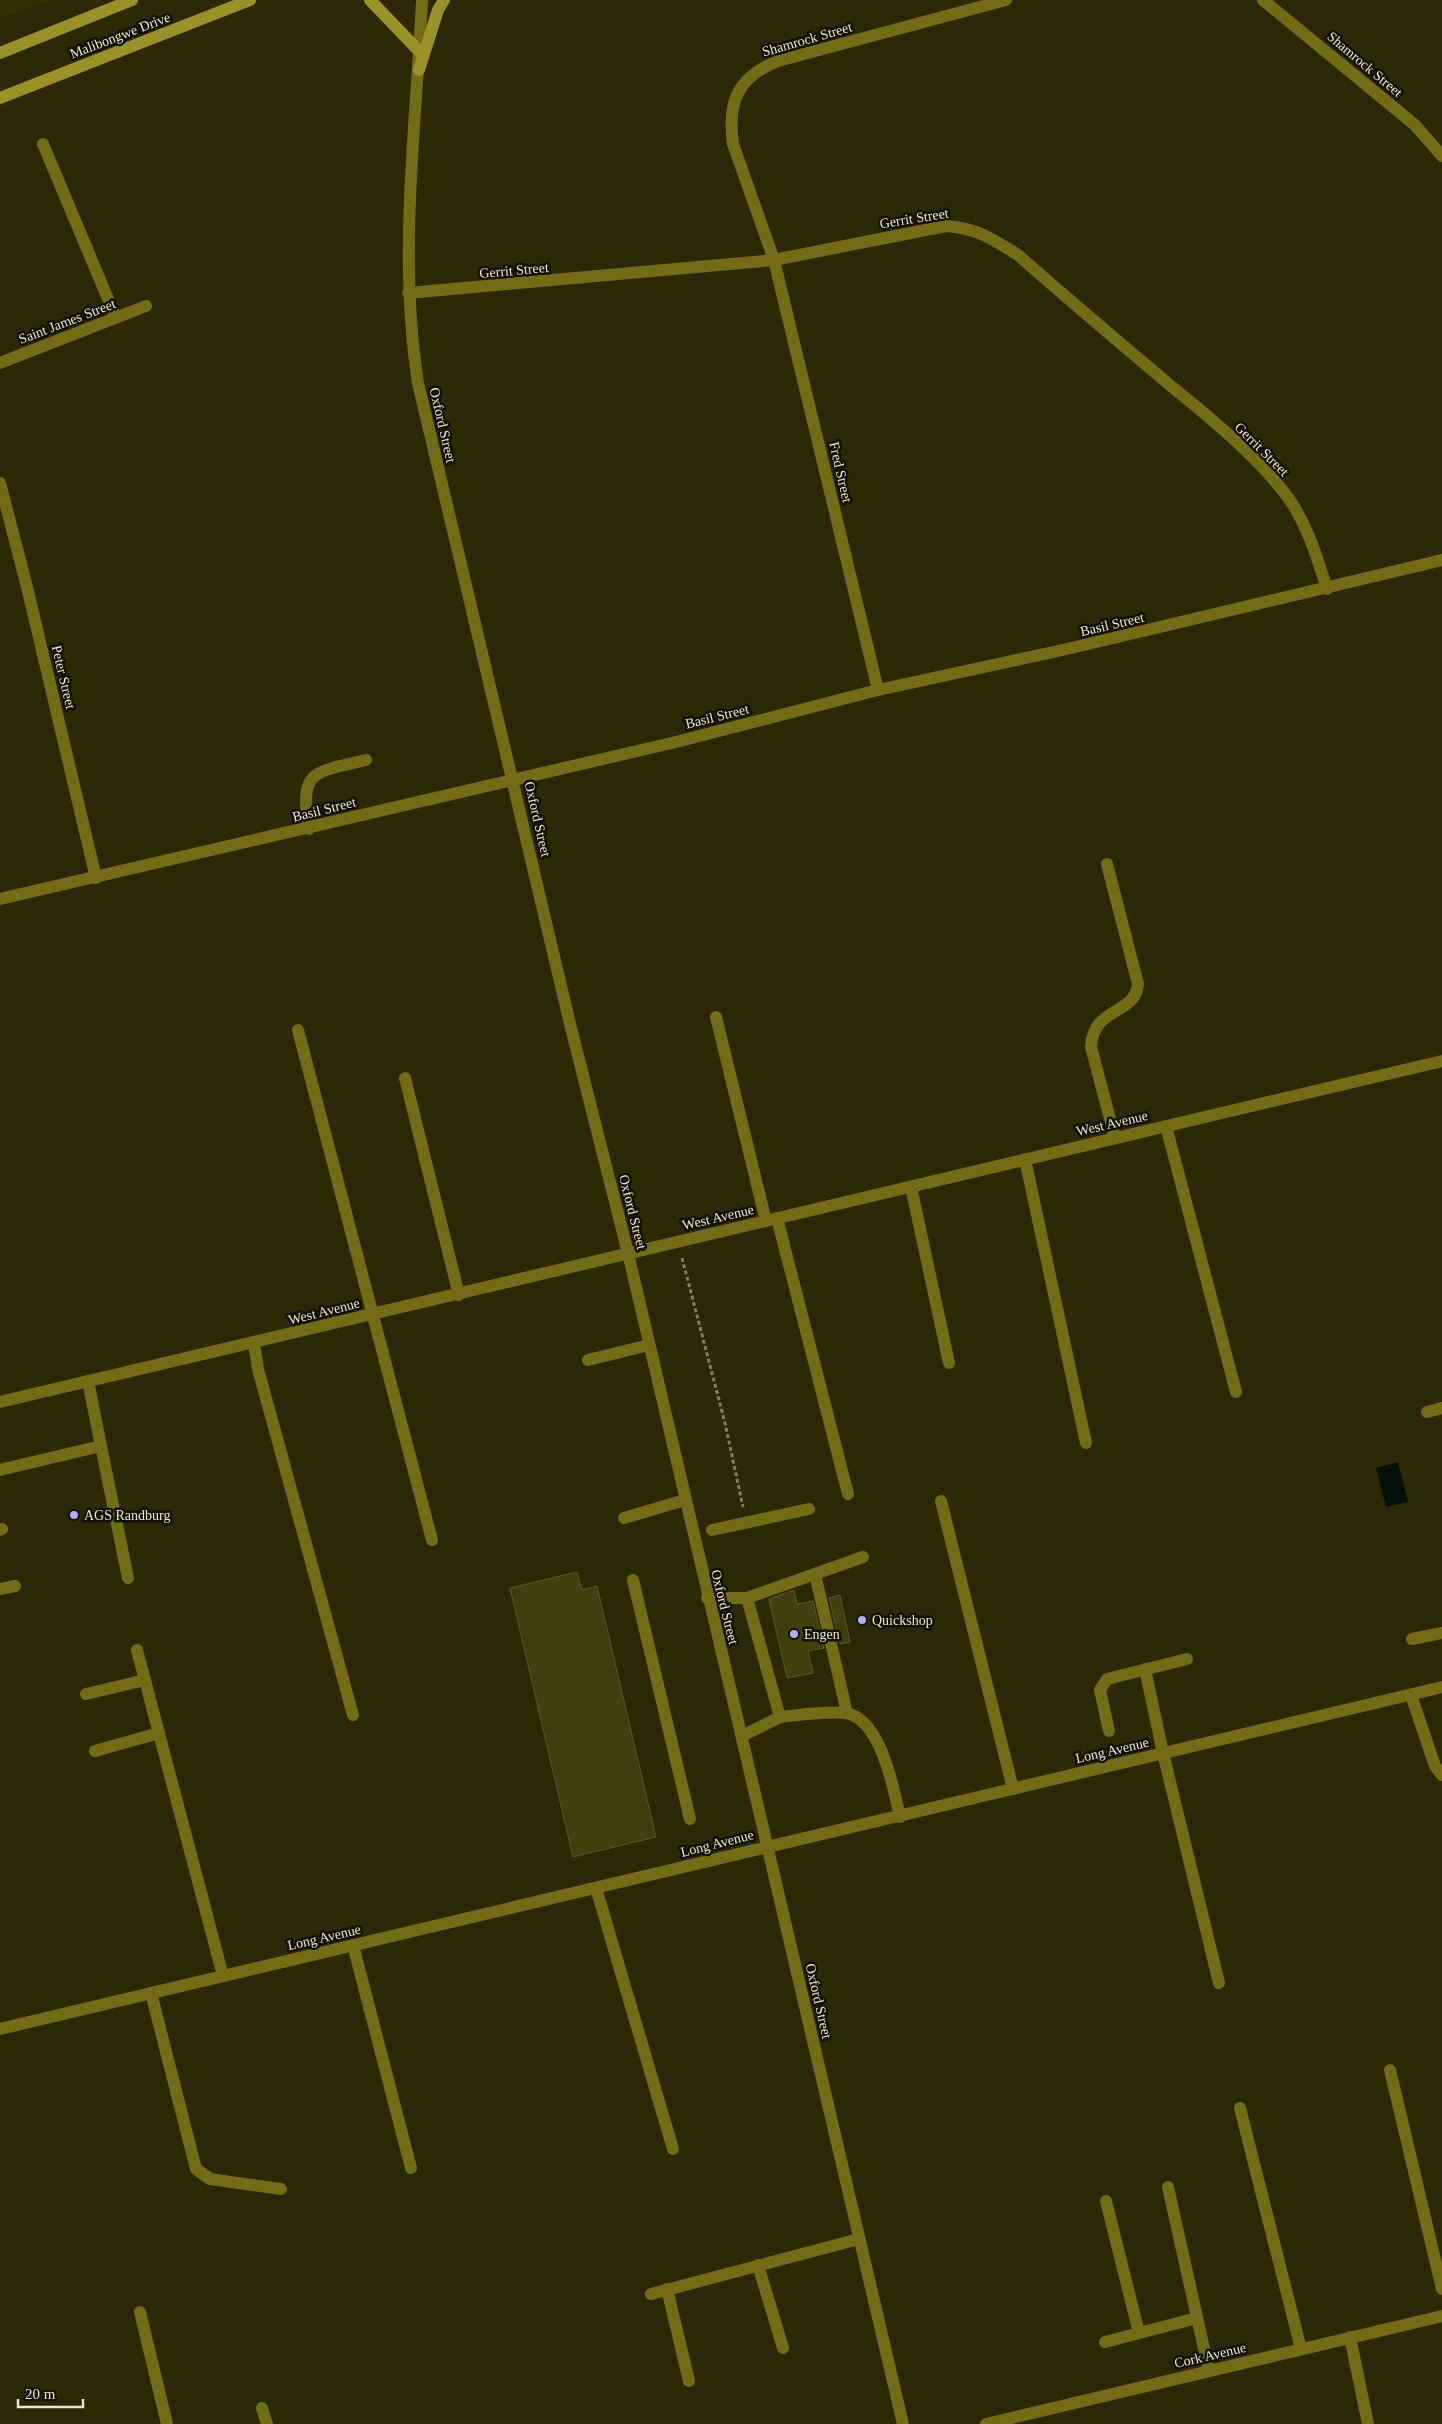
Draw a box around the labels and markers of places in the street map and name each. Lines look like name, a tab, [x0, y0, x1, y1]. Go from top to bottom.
place label: AGS Randburg	[84, 1508, 170, 1523]
marker: AGS Randburg	[68, 1509, 80, 1521]
place label: Quickshop	[872, 1613, 933, 1628]
marker: Quickshop	[856, 1614, 868, 1626]
place label: Engen	[804, 1627, 840, 1642]
marker: Engen	[788, 1628, 800, 1640]

